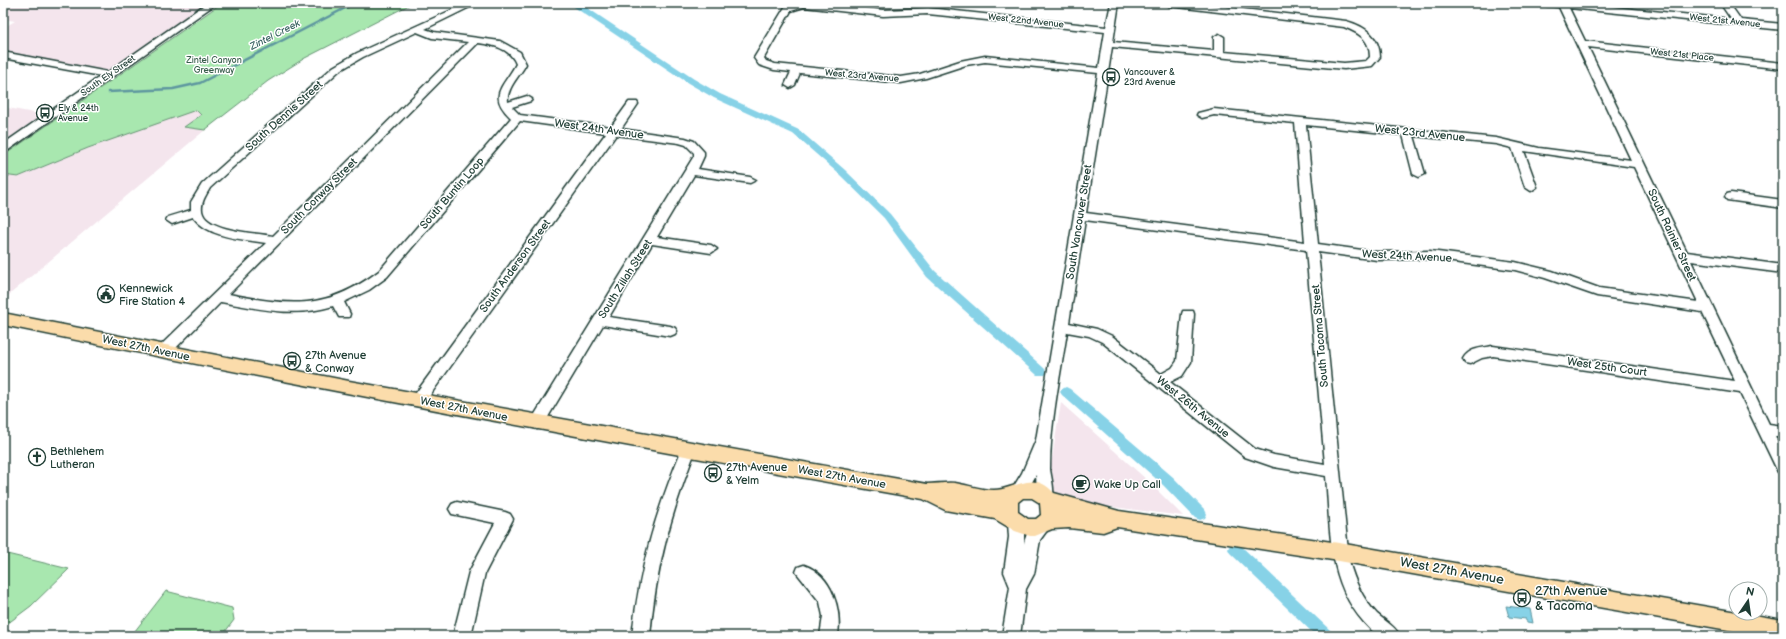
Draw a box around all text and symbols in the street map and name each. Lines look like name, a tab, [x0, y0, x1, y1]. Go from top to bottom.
street label: West 22nd Avenue	[988, 12, 1065, 31]
street label: West 21st Avenue	[1689, 12, 1762, 30]
water label: Zintel Creek	[247, 17, 303, 53]
street label: West 21st Place	[1650, 46, 1715, 64]
street label: South Ely Street	[79, 53, 138, 99]
park label: Zintel Canyon Greenway	[185, 55, 242, 76]
street label: West 23rd Avenue	[825, 67, 900, 85]
bus stop icon: Vancouver & 23rd Avenue	[1101, 67, 1121, 87]
place label: Vancouver & 23rd Avenue	[1124, 67, 1176, 88]
street label: South Dennis Street	[243, 78, 326, 154]
bus stop icon: Ely & 24th Avenue	[35, 103, 55, 123]
place label: Ely & 24th Avenue	[58, 103, 99, 124]
street label: West 24th Avenue	[553, 116, 645, 142]
street label: West 23rd Avenue	[1374, 122, 1466, 144]
street label: South Buntin Loop	[417, 154, 487, 232]
street label: South Conway Street	[278, 155, 360, 237]
street label: South Vancouver Street	[1063, 163, 1095, 280]
street label: South Rainier Street	[1645, 187, 1699, 284]
street label: South Anderson Street	[477, 216, 554, 315]
street label: South Zillah Street	[595, 237, 655, 321]
street label: West 24th Avenue	[1362, 247, 1453, 265]
place label: Kennewick Fire Station 4	[119, 282, 185, 308]
street label: South Tacoma Street	[1309, 283, 1331, 388]
public building icon: Kennewick Fire Station 4	[96, 284, 116, 304]
street label: West 27th Avenue	[101, 332, 191, 364]
place label: 27th Avenue & Conway	[305, 349, 367, 375]
bus stop icon: 27th Avenue & Conway	[282, 351, 302, 371]
street label: West 25th Court	[1566, 355, 1648, 379]
street label: West 26th Avenue	[1154, 374, 1233, 441]
street label: West 27th Avenue	[419, 394, 509, 424]
place label: Bethlehem Lutheran	[50, 445, 104, 471]
church icon: Bethlehem Lutheran	[27, 447, 47, 467]
place label: 27th Avenue & Yelm	[726, 461, 788, 487]
bus stop icon: 27th Avenue & Yelm	[703, 463, 723, 483]
street label: West 27th Avenue	[797, 463, 887, 491]
cafe icon: Wake Up Call	[1071, 474, 1091, 494]
place label: Wake Up Call	[1094, 478, 1161, 491]
street label: West 27th Avenue	[1399, 554, 1505, 588]
north arrow	[1728, 581, 1768, 621]
place label: 27th Avenue & Tacoma	[1535, 583, 1608, 614]
text: N	[1745, 584, 1756, 599]
bus stop icon: 27th Avenue & Tacoma	[1512, 588, 1532, 608]

